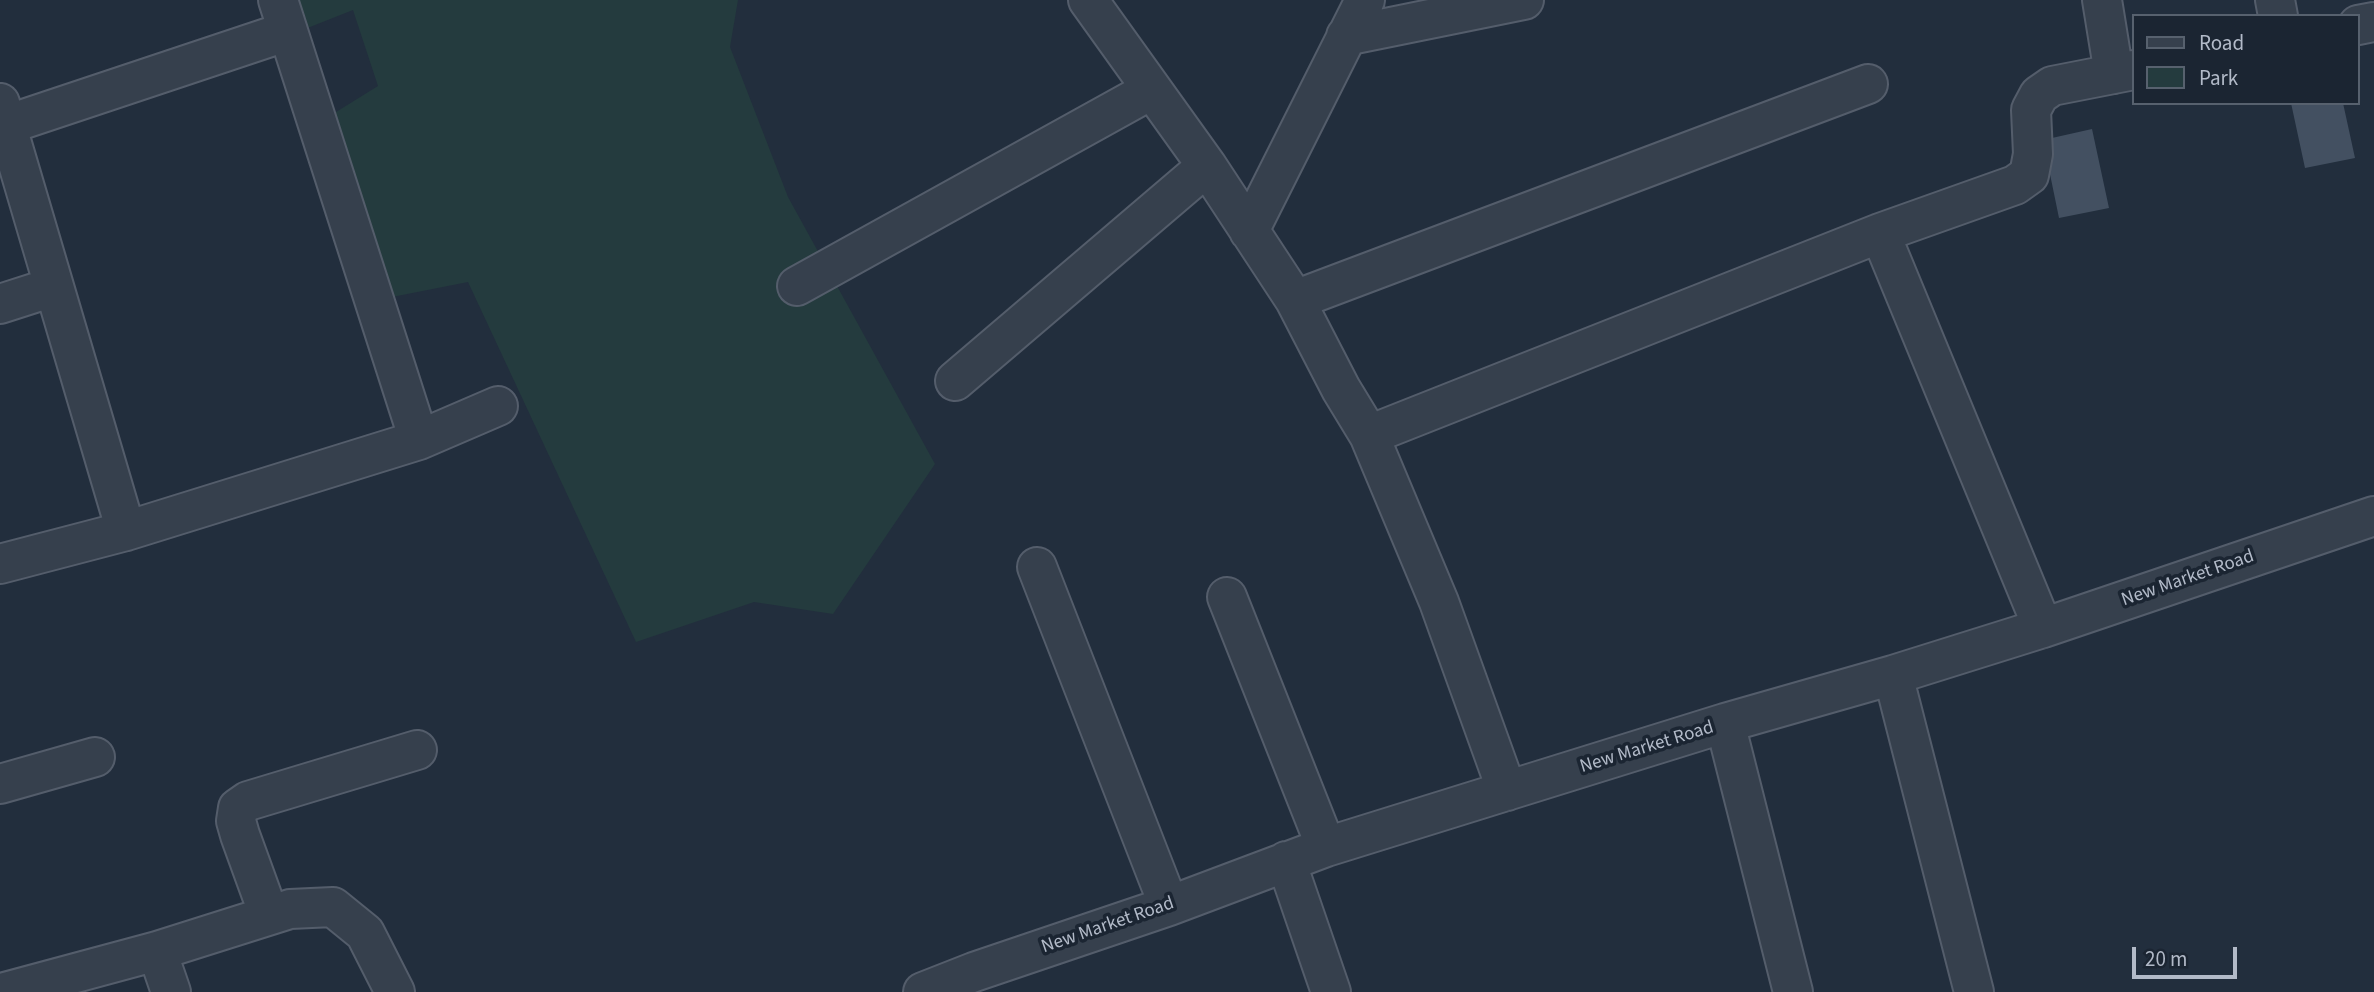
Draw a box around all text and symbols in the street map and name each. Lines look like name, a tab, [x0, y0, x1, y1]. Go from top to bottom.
legend	[2132, 14, 2360, 105]
text: Road	[2199, 28, 2244, 58]
text: Park	[2199, 63, 2238, 93]
street label: New Market Road	[2119, 546, 2257, 612]
street label: New Market Road	[1577, 717, 1717, 779]
street label: New Market Road	[1039, 893, 1177, 959]
scale bar	[2136, 932, 2241, 976]
text: 20 m	[2145, 944, 2187, 974]

